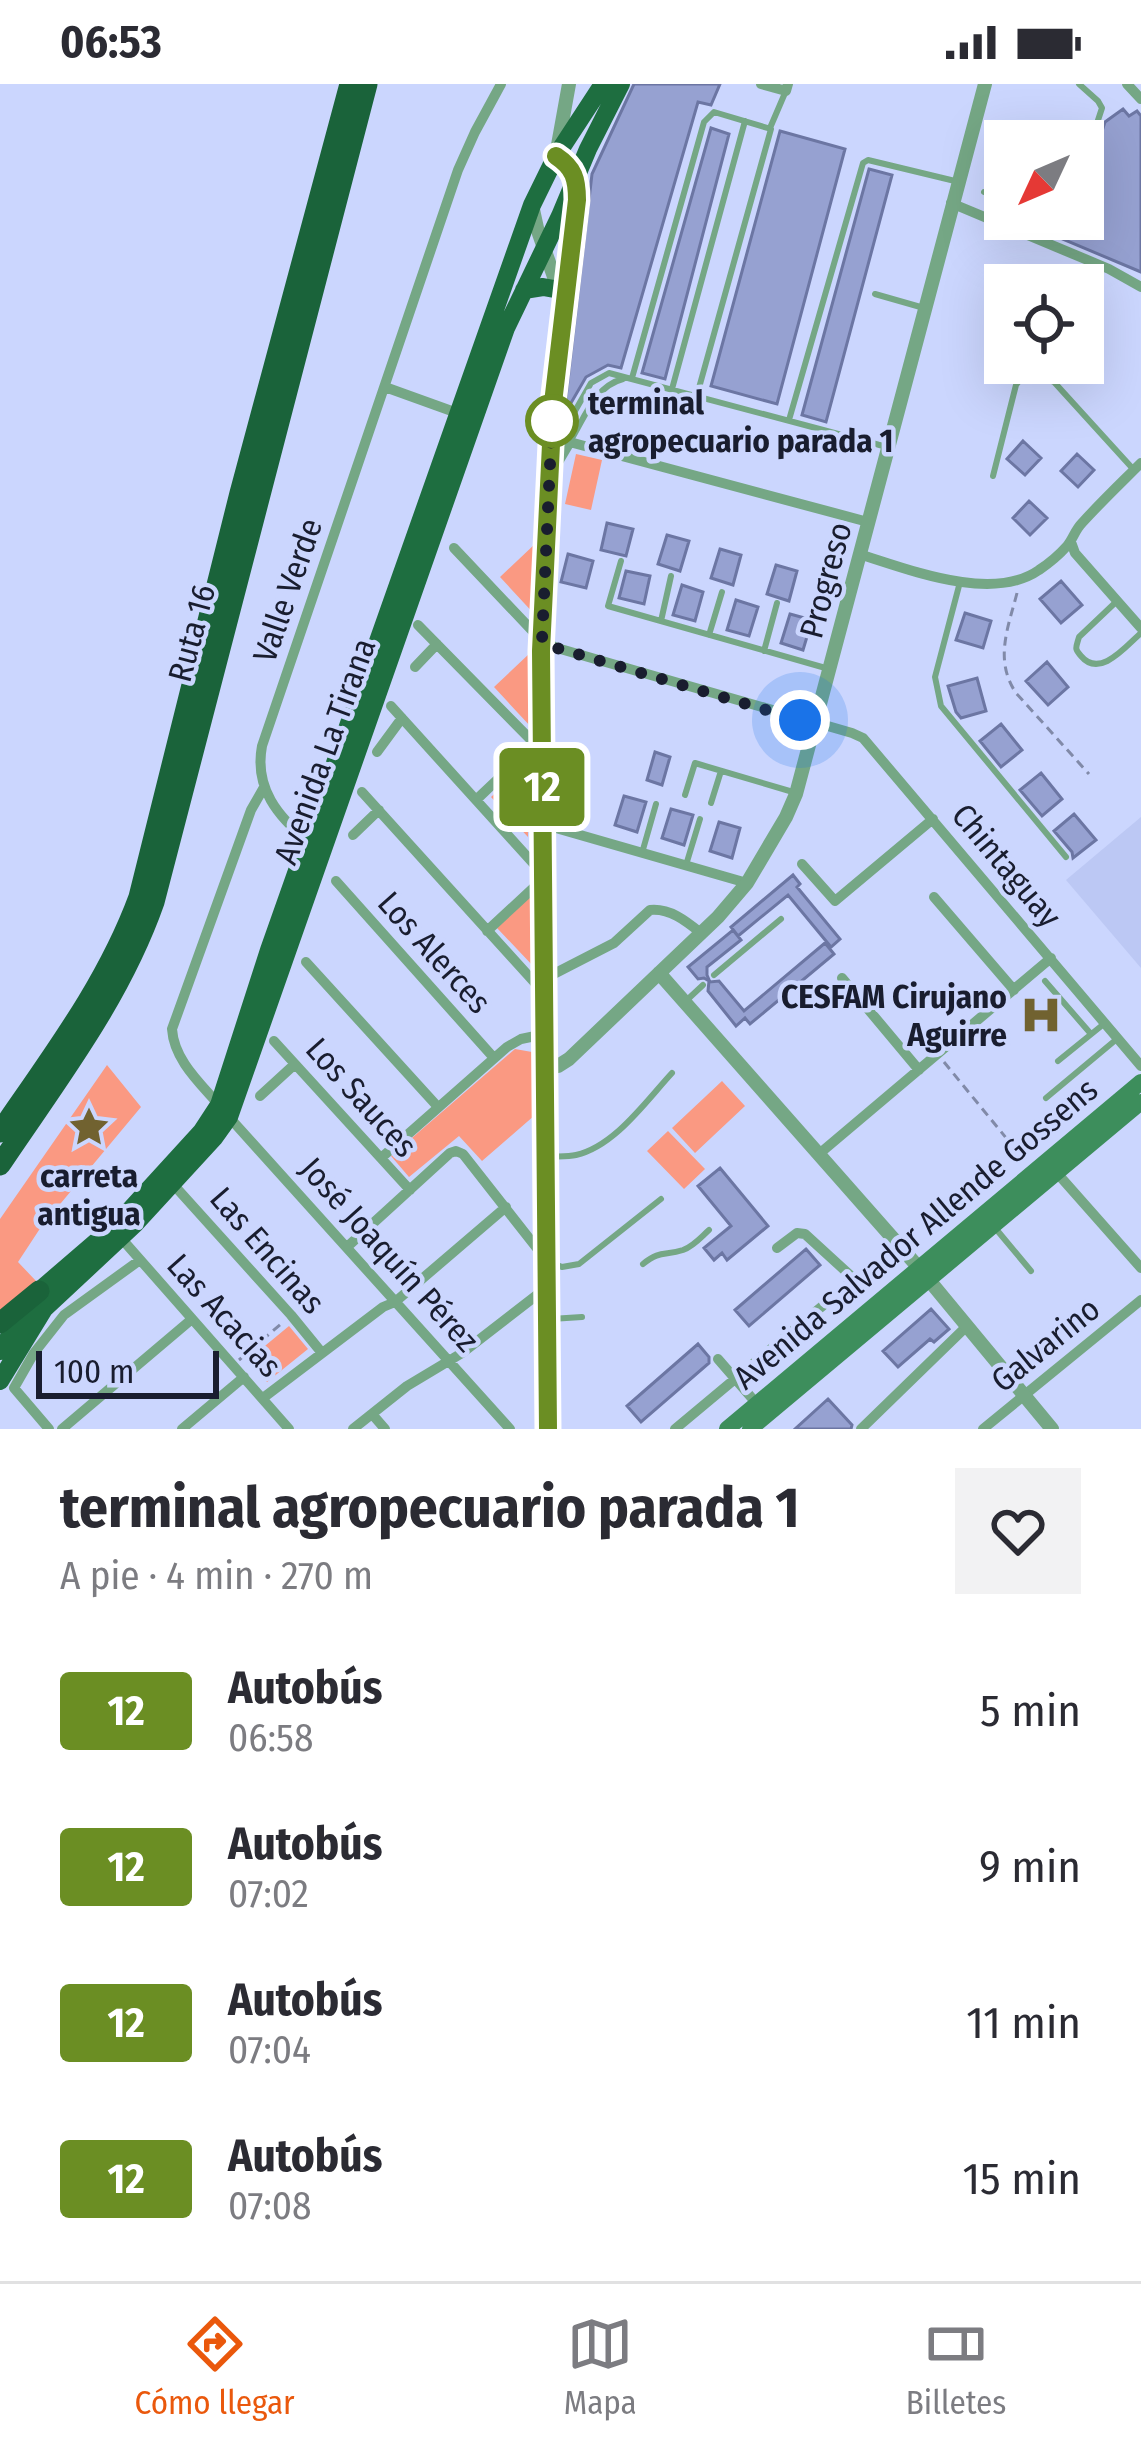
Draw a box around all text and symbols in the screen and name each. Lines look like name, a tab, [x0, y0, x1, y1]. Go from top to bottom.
text: 06:53	[60, 15, 162, 69]
north arrow	[984, 120, 1104, 240]
map controls	[984, 120, 1104, 384]
button: locate	[984, 264, 1104, 384]
place label: terminal agropecuario parada 1	[588, 383, 893, 461]
marker: terminal agropecuario parada 1	[527, 396, 577, 446]
street label: Valle Verde	[245, 513, 331, 668]
street label: Progreso	[791, 518, 861, 643]
street label: Ruta 16	[160, 580, 224, 686]
street label: Avenida La Tirana	[266, 633, 384, 870]
your location	[770, 690, 830, 750]
line badge: 12	[488, 748, 596, 826]
text: 12	[523, 762, 561, 812]
street label: Chintaguay	[943, 796, 1070, 936]
street label: Los Alerces	[369, 884, 499, 1022]
place label: CESFAM Cirujano Aguirre	[781, 977, 1007, 1055]
hospital icon: CESFAM Cirujano Aguirre	[1018, 992, 1064, 1038]
street label: Los Sauces	[297, 1030, 425, 1166]
street label: Avenida Salvador Allende Gossens	[726, 1070, 1106, 1398]
place icon: carreta antigua	[66, 1104, 112, 1150]
street label: José Joaquín Pérez	[292, 1149, 487, 1360]
place label: carreta antigua	[37, 1156, 141, 1234]
street label: Las Encinas	[201, 1179, 333, 1322]
street label: Las Acacias	[159, 1246, 290, 1386]
street label: Galvarino	[983, 1289, 1108, 1401]
scale bar	[36, 1345, 219, 1398]
text: 100 m	[54, 1352, 134, 1392]
button: heart	[955, 1468, 1081, 1594]
text: terminal agropecuario parada 1	[60, 1474, 800, 1542]
text: A pie · 4 min · 270 m	[60, 1553, 373, 1599]
text: Autobús	[228, 1661, 382, 1715]
text: 5 min	[980, 1684, 1081, 1738]
text: 12	[107, 1686, 145, 1736]
text: 06:58	[228, 1715, 314, 1761]
text: Autobús	[228, 1817, 382, 1871]
text: 9 min	[979, 1840, 1081, 1894]
text: 12	[107, 1842, 145, 1892]
text: 07:02	[228, 1871, 309, 1917]
text: Autobús	[228, 1973, 382, 2027]
text: 11 min	[966, 1996, 1081, 2050]
text: 12	[107, 1998, 145, 2048]
text: 07:04	[228, 2027, 311, 2073]
text: Autobús	[228, 2129, 382, 2183]
text: 15 min	[963, 2152, 1081, 2206]
text: 12	[107, 2154, 145, 2204]
text: 07:08	[228, 2183, 312, 2229]
tab: Cómo llegar	[135, 2311, 295, 2423]
tab: Mapa	[564, 2311, 637, 2423]
tab: Billetes	[906, 2311, 1006, 2423]

